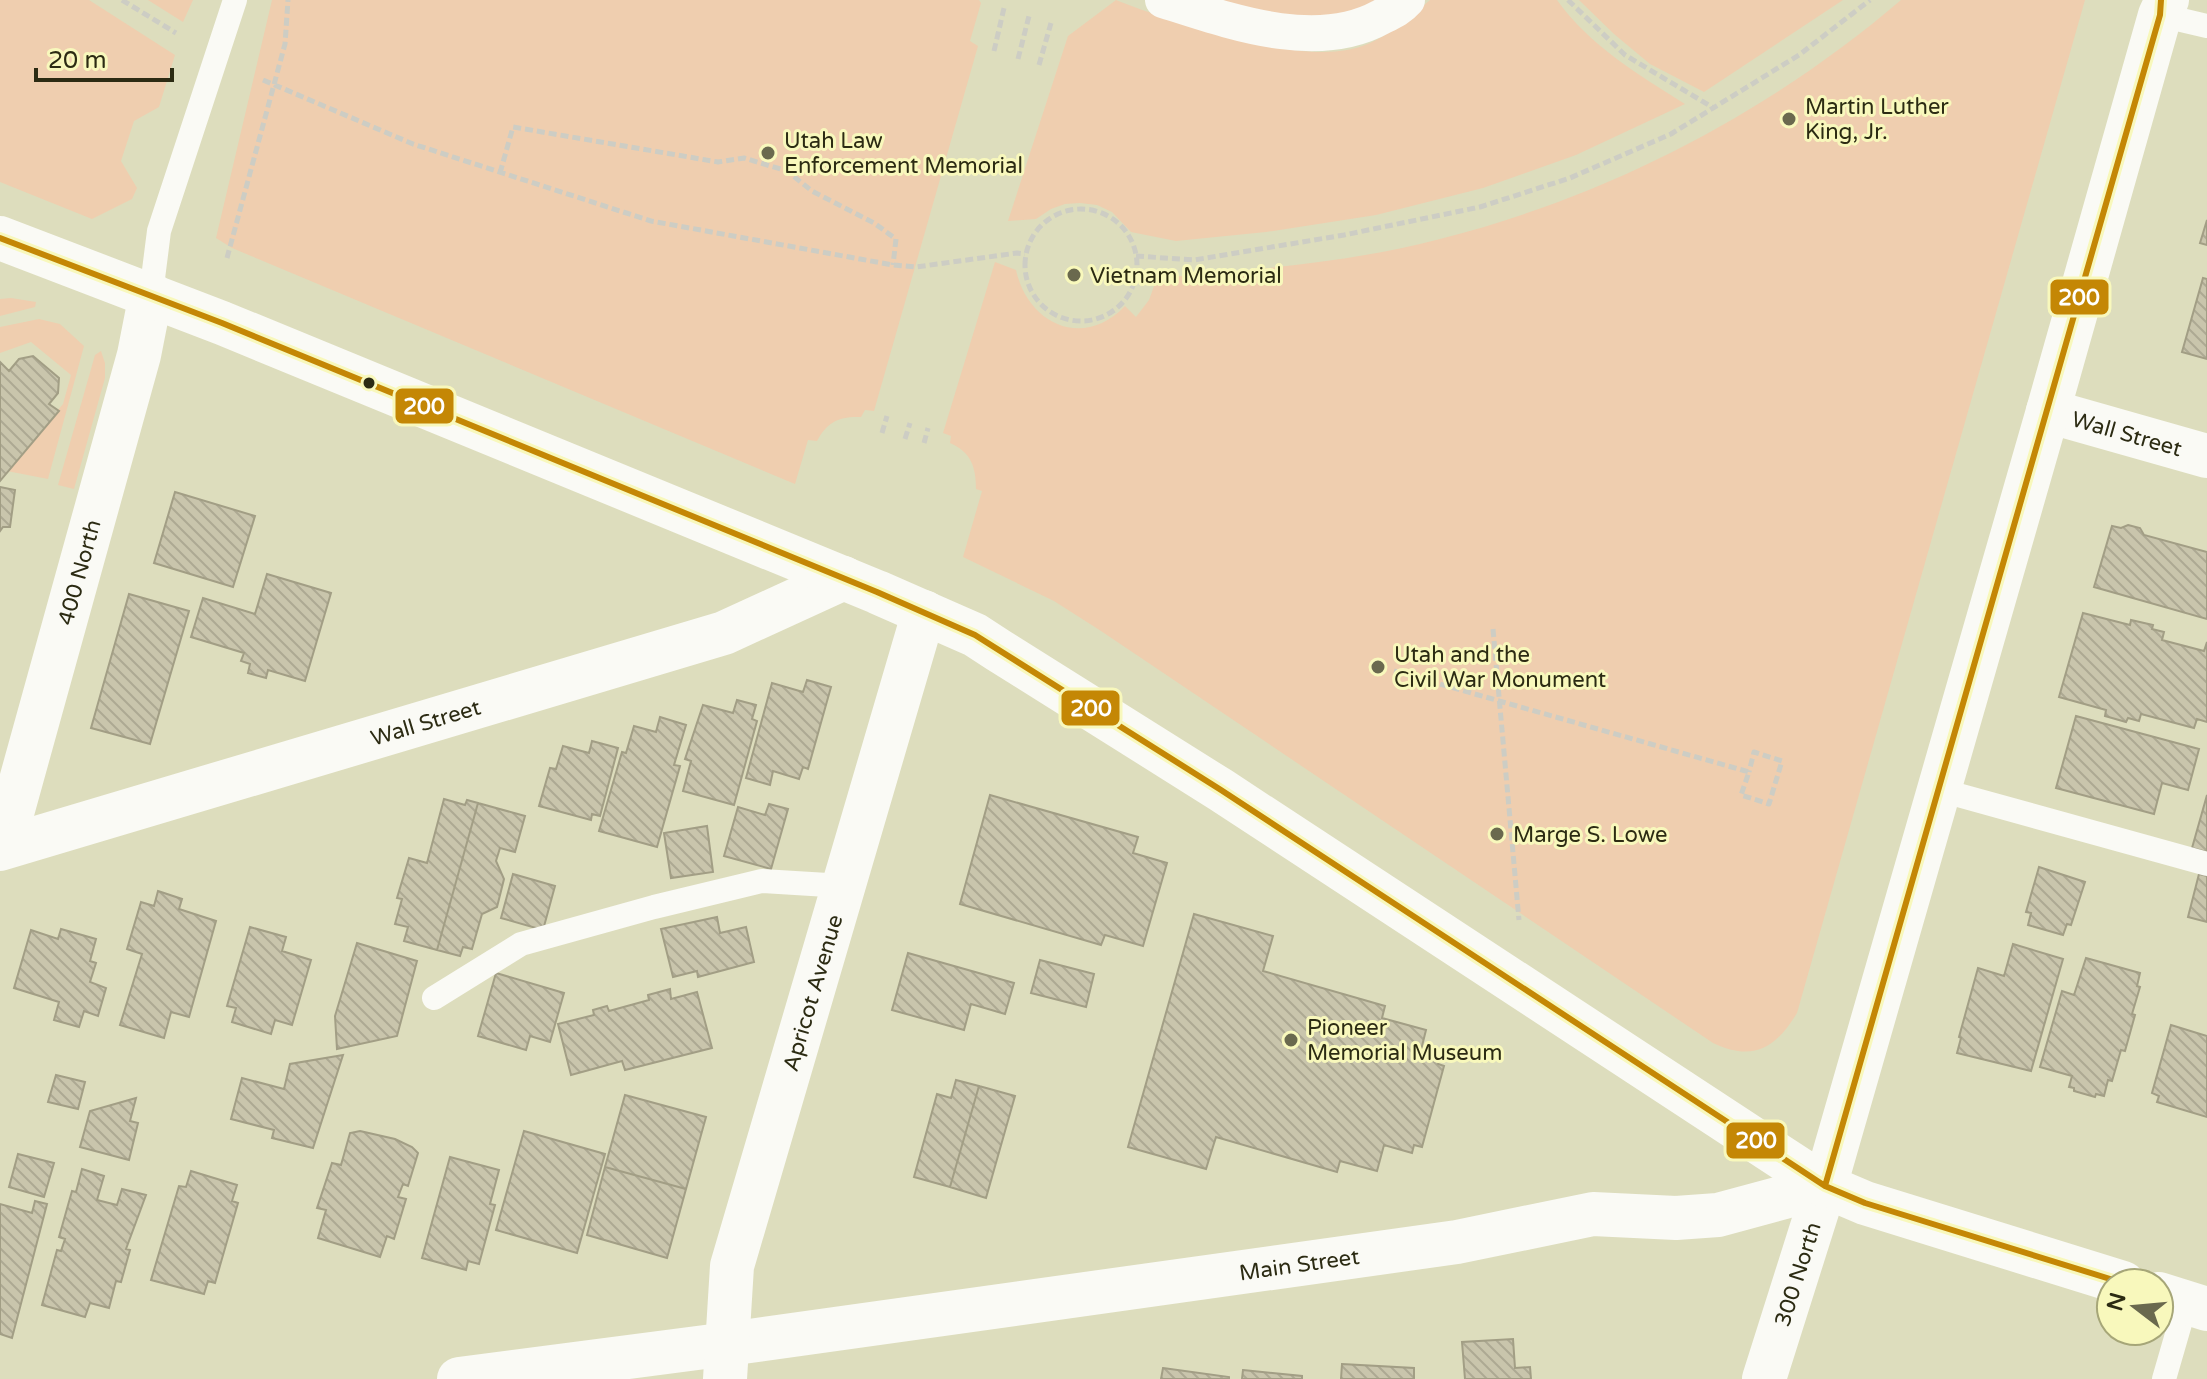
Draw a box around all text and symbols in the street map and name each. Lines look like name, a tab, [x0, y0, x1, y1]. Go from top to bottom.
scale bar	[36, 32, 172, 82]
text: 20 m	[48, 46, 106, 75]
place label: Martin Luther King, Jr.	[1805, 94, 1949, 145]
marker: Martin Luther King, Jr.	[1780, 110, 1798, 128]
place label: Utah Law Enforcement Memorial	[784, 128, 1023, 179]
marker: Utah Law Enforcement Memorial	[759, 144, 777, 162]
place label: Vietnam Memorial	[1090, 263, 1282, 289]
marker: Vietnam Memorial	[1065, 266, 1083, 284]
line badge: 200	[2049, 278, 2110, 316]
text: 200	[2058, 285, 2100, 311]
unlabelled marker	[361, 375, 377, 391]
line badge: 200	[394, 387, 455, 425]
text: 200	[403, 394, 445, 420]
street label: Wall Street	[2069, 406, 2185, 462]
street label: 400 North	[53, 517, 107, 628]
place label: Utah and the Civil War Monument	[1394, 642, 1606, 693]
marker: Utah and the Civil War Monument	[1369, 658, 1387, 676]
line badge: 200	[1060, 689, 1121, 727]
street label: Wall Street	[368, 694, 484, 752]
text: 200	[1070, 696, 1112, 722]
place label: Marge S. Lowe	[1513, 822, 1667, 848]
marker: Marge S. Lowe	[1488, 825, 1506, 843]
street label: Apricot Avenue	[778, 912, 848, 1074]
place label: Pioneer Memorial Museum	[1307, 1015, 1502, 1066]
marker: Pioneer Memorial Museum	[1282, 1031, 1300, 1049]
line badge: 200	[1725, 1121, 1786, 1160]
text: 200	[1735, 1128, 1777, 1154]
street label: 300 North	[1769, 1219, 1827, 1330]
street label: Main Street	[1238, 1244, 1361, 1286]
north arrow	[2095, 1267, 2175, 1347]
text: N	[2102, 1290, 2132, 1314]

